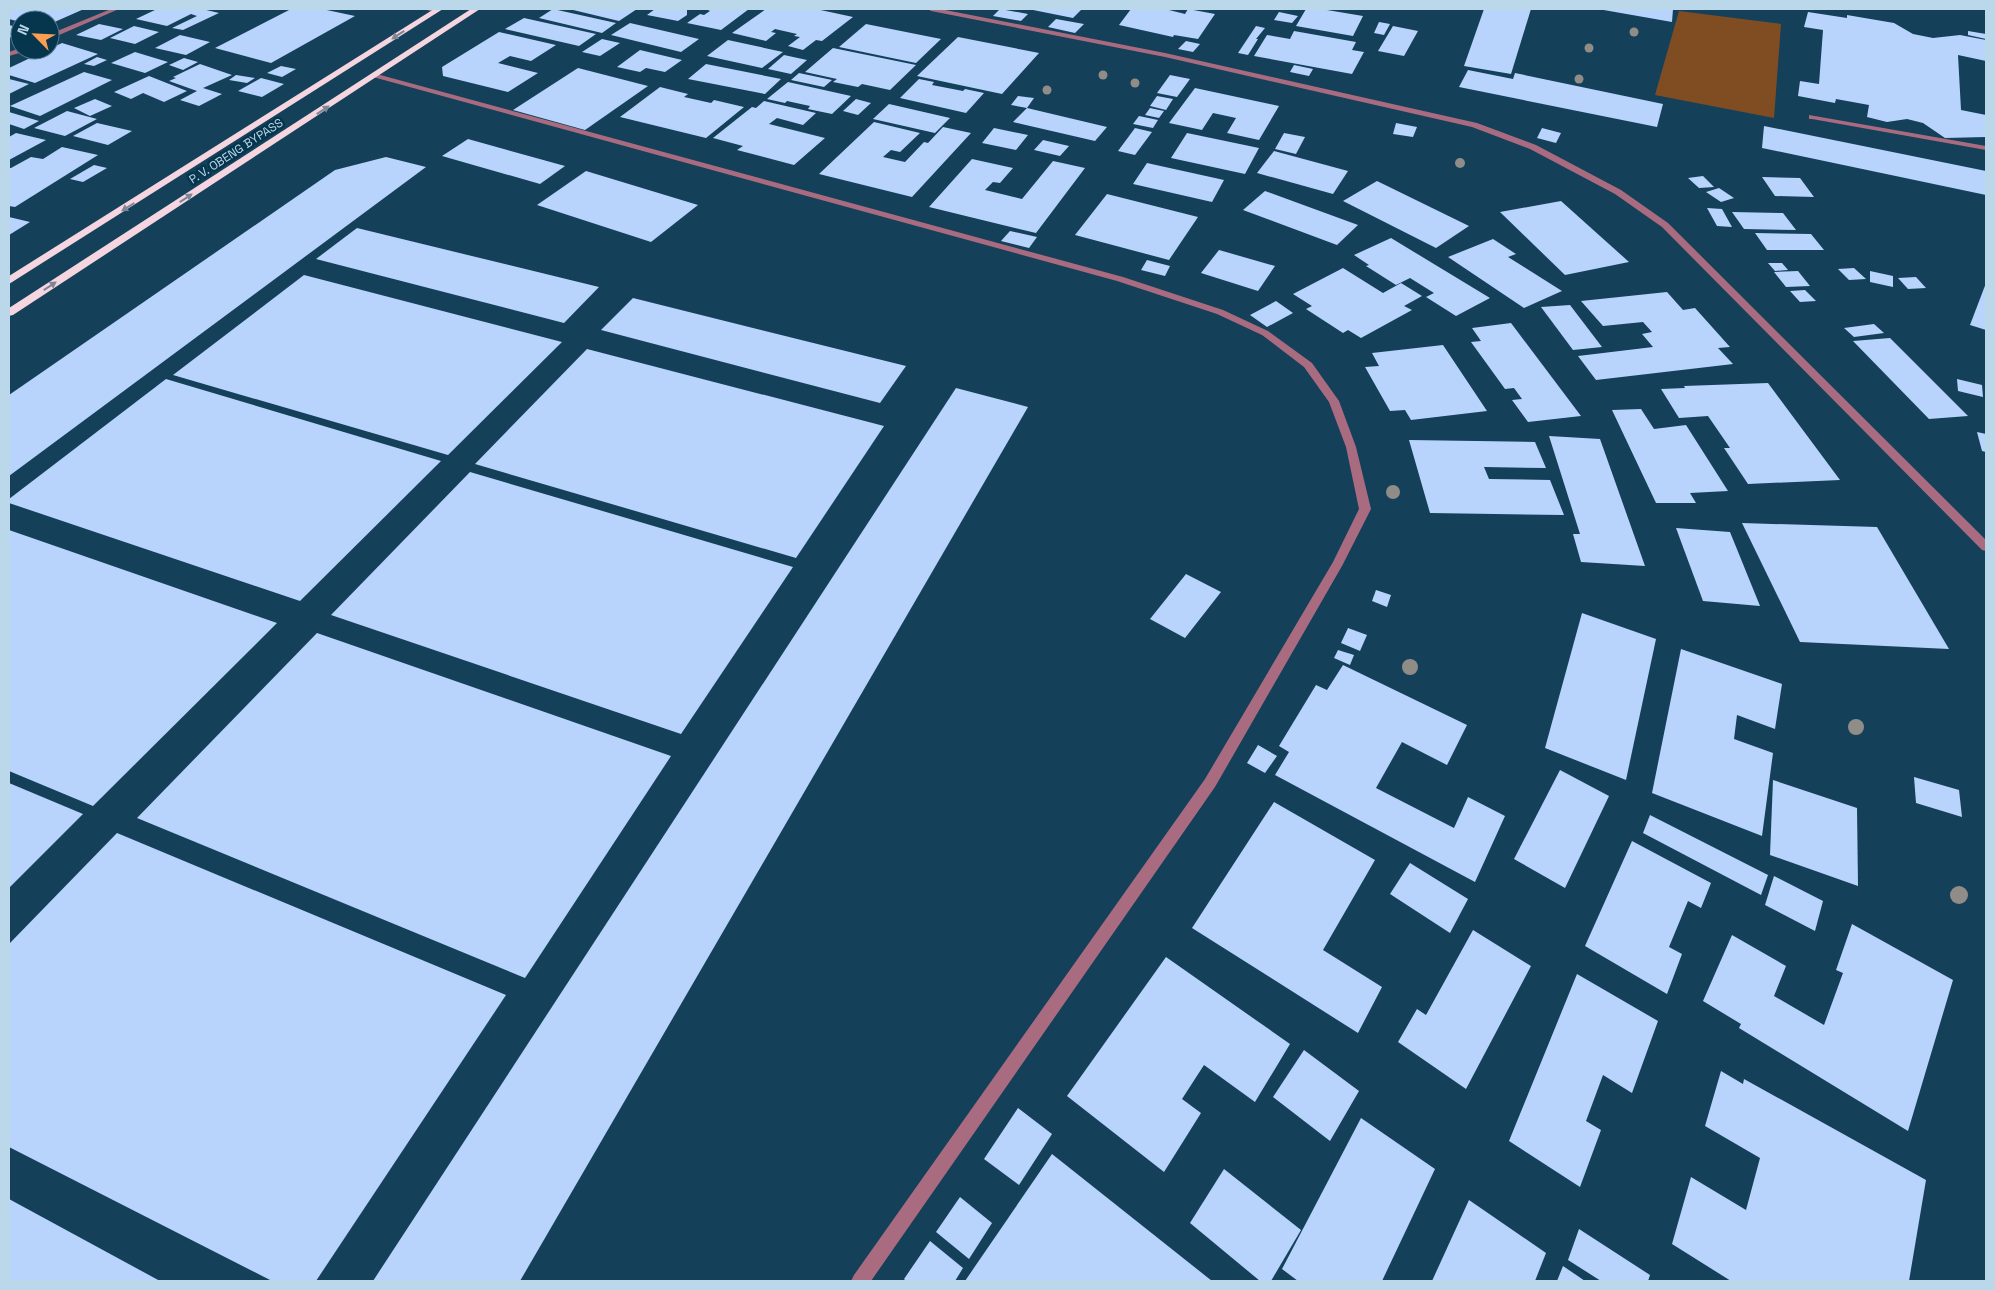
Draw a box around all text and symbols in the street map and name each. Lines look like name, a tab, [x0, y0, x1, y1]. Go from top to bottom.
north arrow	[10, 10, 60, 60]
text: N	[13, 22, 33, 38]
one-way arrow	[391, 31, 405, 40]
one-way arrow	[316, 105, 329, 115]
street label: P. V. OBENG BYPASS	[186, 115, 286, 187]
one-way arrow	[180, 193, 193, 203]
one-way arrow	[121, 202, 134, 211]
one-way arrow	[43, 282, 56, 291]

